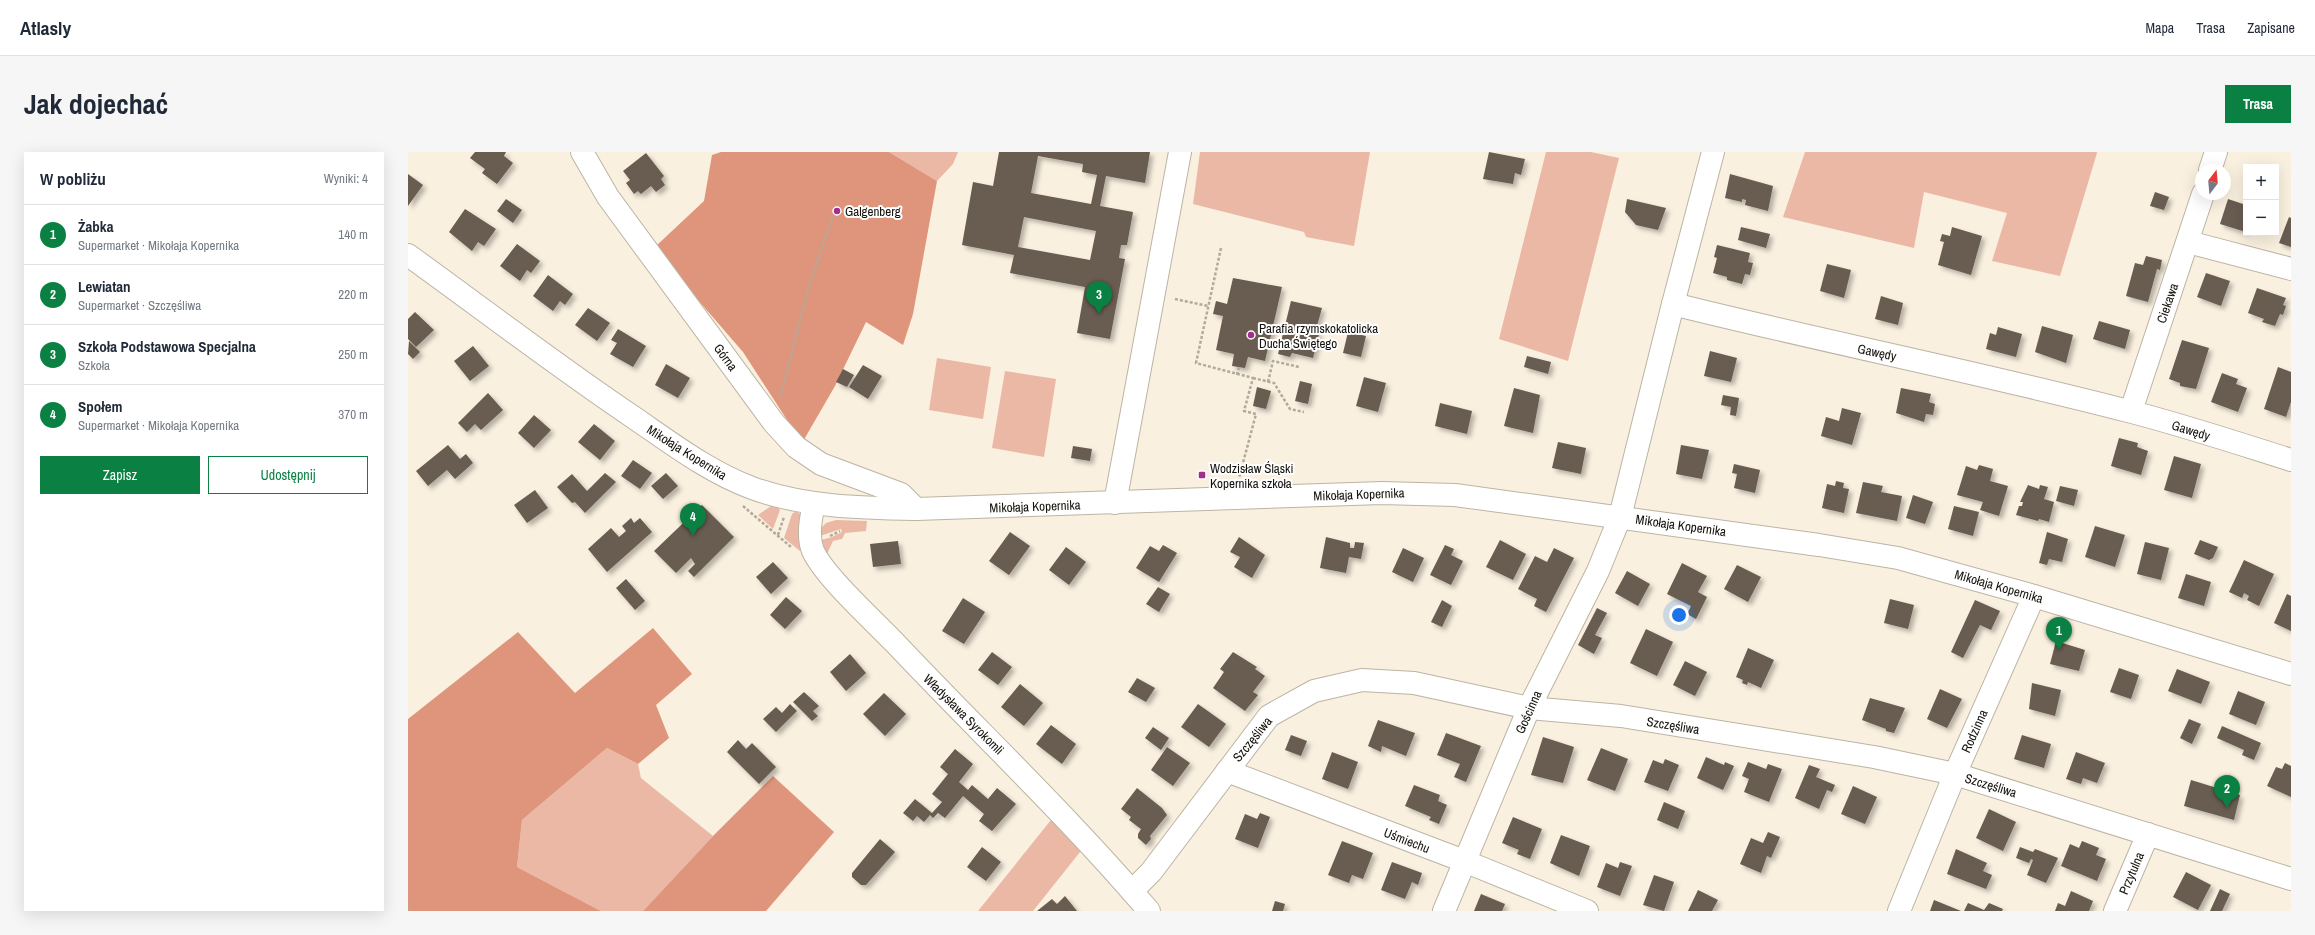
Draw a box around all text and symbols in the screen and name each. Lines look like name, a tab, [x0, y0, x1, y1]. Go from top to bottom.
text: Atlasly	[20, 15, 71, 41]
text: Mapa	[2145, 19, 2174, 37]
text: Trasa	[2196, 19, 2225, 37]
text: Zapisane	[2247, 19, 2295, 37]
text: Jak dojechać	[24, 85, 168, 123]
button: Trasa	[2225, 85, 2291, 123]
north arrow	[2195, 164, 2231, 200]
map controls	[2243, 164, 2279, 236]
button: +	[2243, 164, 2279, 200]
text: W pobliżu	[40, 167, 106, 190]
text: Wyniki: 4	[324, 170, 368, 187]
button: −	[2243, 200, 2279, 236]
place label: Galgenberg	[845, 203, 901, 220]
marker: Galgenberg	[832, 206, 842, 216]
text: Żabka	[78, 216, 114, 237]
text: 1	[50, 226, 56, 243]
text: 140 m	[338, 226, 368, 243]
text: Supermarket · Mikołaja Kopernika	[78, 237, 239, 254]
text: Lewiatan	[78, 276, 131, 297]
pin: 3	[1086, 281, 1112, 314]
street label: Ciekawa	[2153, 281, 2182, 326]
text: 2	[50, 286, 56, 303]
text: 220 m	[338, 286, 368, 303]
text: Supermarket · Szczęśliwa	[78, 297, 201, 314]
place label: Parafia rzymskokatolicka Ducha Świętego	[1259, 320, 1378, 352]
marker: Parafia rzymskokatolicka Ducha Świętego	[1246, 330, 1256, 340]
text: Szkoła Podstawowa Specjalna	[78, 336, 256, 357]
street label: Górna	[710, 340, 741, 374]
street label: Gawędy	[1856, 340, 1898, 365]
text: 3	[50, 346, 56, 363]
text: 250 m	[338, 346, 368, 363]
text: Szkoła	[78, 357, 110, 374]
text: Społem	[78, 396, 122, 417]
text: 4	[50, 406, 56, 423]
text: 370 m	[338, 406, 368, 423]
text: Supermarket · Mikołaja Kopernika	[78, 417, 239, 434]
street label: Gawędy	[2170, 417, 2213, 445]
street label: Mikołaja Kopernika	[644, 421, 730, 484]
button: Zapisz	[40, 456, 200, 494]
button: Udostępnij	[208, 456, 368, 494]
place label: Wodzisław Śląski Kopernika szkoła	[1210, 460, 1293, 492]
marker: Wodzisław Śląski Kopernika szkoła	[1197, 470, 1207, 480]
street label: Mikołaja Kopernika	[1313, 484, 1405, 505]
street label: Mikołaja Kopernika	[989, 496, 1081, 517]
pin: 4	[680, 503, 706, 536]
street label: Mikołaja Kopernika	[1635, 511, 1727, 540]
street label: Mikołaja Kopernika	[1953, 566, 2045, 607]
your location	[1669, 605, 1689, 625]
pin: 1	[2046, 617, 2072, 650]
street label: Władysława Syrokomli	[920, 670, 1008, 758]
street label: Gościnna	[1511, 688, 1546, 737]
street label: Rodzinna	[1957, 707, 1992, 756]
street label: Szczęśliwa	[1229, 713, 1276, 765]
street label: Szczęśliwa	[1645, 713, 1701, 738]
street label: Szczęśliwa	[1963, 770, 2019, 801]
pin: 2	[2214, 775, 2240, 808]
street label: Uśmiechu	[1381, 824, 1432, 857]
street label: Przytulna	[2115, 849, 2148, 897]

